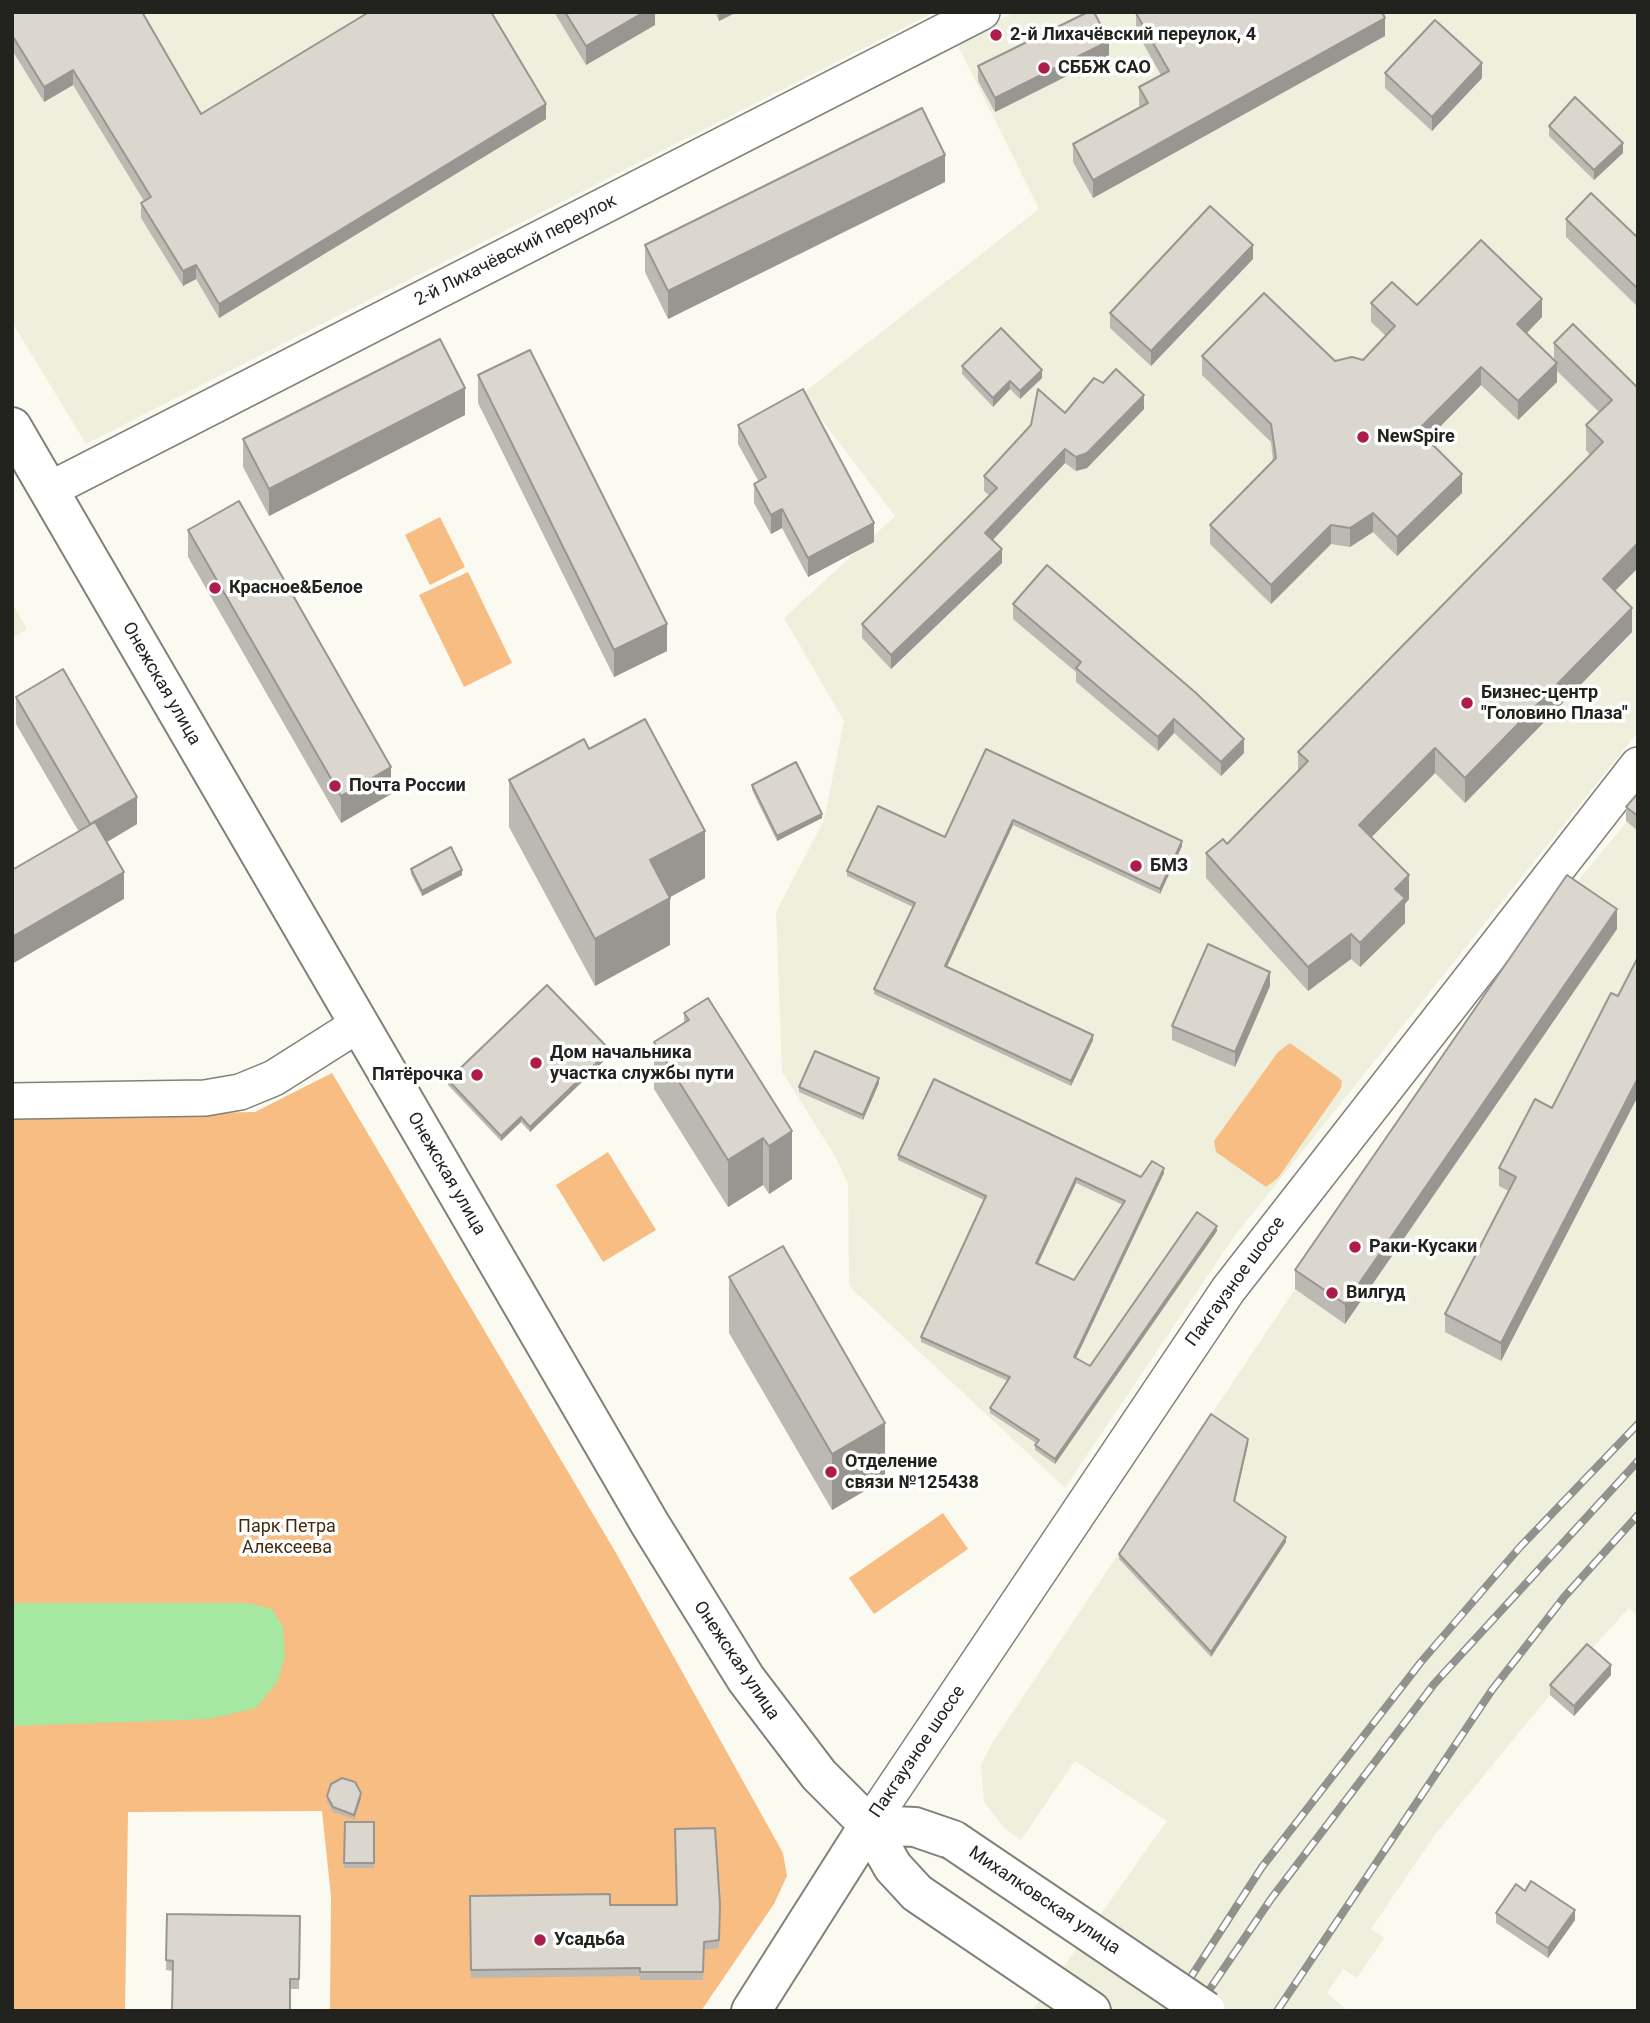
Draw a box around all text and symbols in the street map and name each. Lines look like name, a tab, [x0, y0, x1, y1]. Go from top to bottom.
place label: 2-й Лихачёвский переулок, 4	[1010, 24, 1256, 46]
marker: 2-й Лихачёвский переулок, 4	[988, 27, 1004, 43]
place label: СББЖ САО	[1058, 57, 1151, 79]
marker: СББЖ САО	[1036, 60, 1052, 76]
street label: 2-й Лихачёвский переулок	[411, 191, 621, 311]
place label: NewSpire	[1377, 426, 1455, 448]
marker: NewSpire	[1355, 429, 1371, 445]
place label: Красное&Белое	[229, 577, 363, 599]
marker: Красное&Белое	[207, 580, 223, 596]
street label: Онежская улица	[117, 619, 205, 749]
place label: Бизнес-центр "Головино Плаза"	[1481, 682, 1628, 724]
marker: Бизнес-центр "Головино Плаза"	[1459, 695, 1475, 711]
place label: Почта России	[349, 775, 466, 797]
marker: Почта России	[327, 778, 343, 794]
place label: БМЗ	[1150, 855, 1188, 877]
marker: БМЗ	[1128, 858, 1144, 874]
place label: Дом начальника участка службы пути	[550, 1042, 734, 1084]
marker: Дом начальника участка службы пути	[528, 1055, 544, 1071]
place label: Пятёрочка	[372, 1064, 463, 1086]
marker: Пятёрочка	[469, 1067, 485, 1083]
street label: Онежская улица	[402, 1109, 490, 1239]
street label: Пакгаузное шоссе	[1182, 1213, 1290, 1351]
place label: Раки-Кусаки	[1369, 1236, 1477, 1258]
marker: Раки-Кусаки	[1347, 1239, 1363, 1255]
place label: Вилгуд	[1346, 1282, 1405, 1304]
marker: Вилгуд	[1324, 1285, 1340, 1301]
place label: Отделение связи №125438	[845, 1451, 979, 1494]
marker: Отделение связи №125438	[823, 1464, 839, 1480]
park label: Парк Петра Алексеева	[238, 1516, 336, 1558]
street label: Онежская улица	[688, 1597, 784, 1725]
street label: Пакгаузное шоссе	[866, 1682, 970, 1822]
street label: Михалковская улица	[964, 1842, 1124, 1960]
place label: Усадьба	[554, 1929, 625, 1951]
marker: Усадьба	[532, 1932, 548, 1948]

